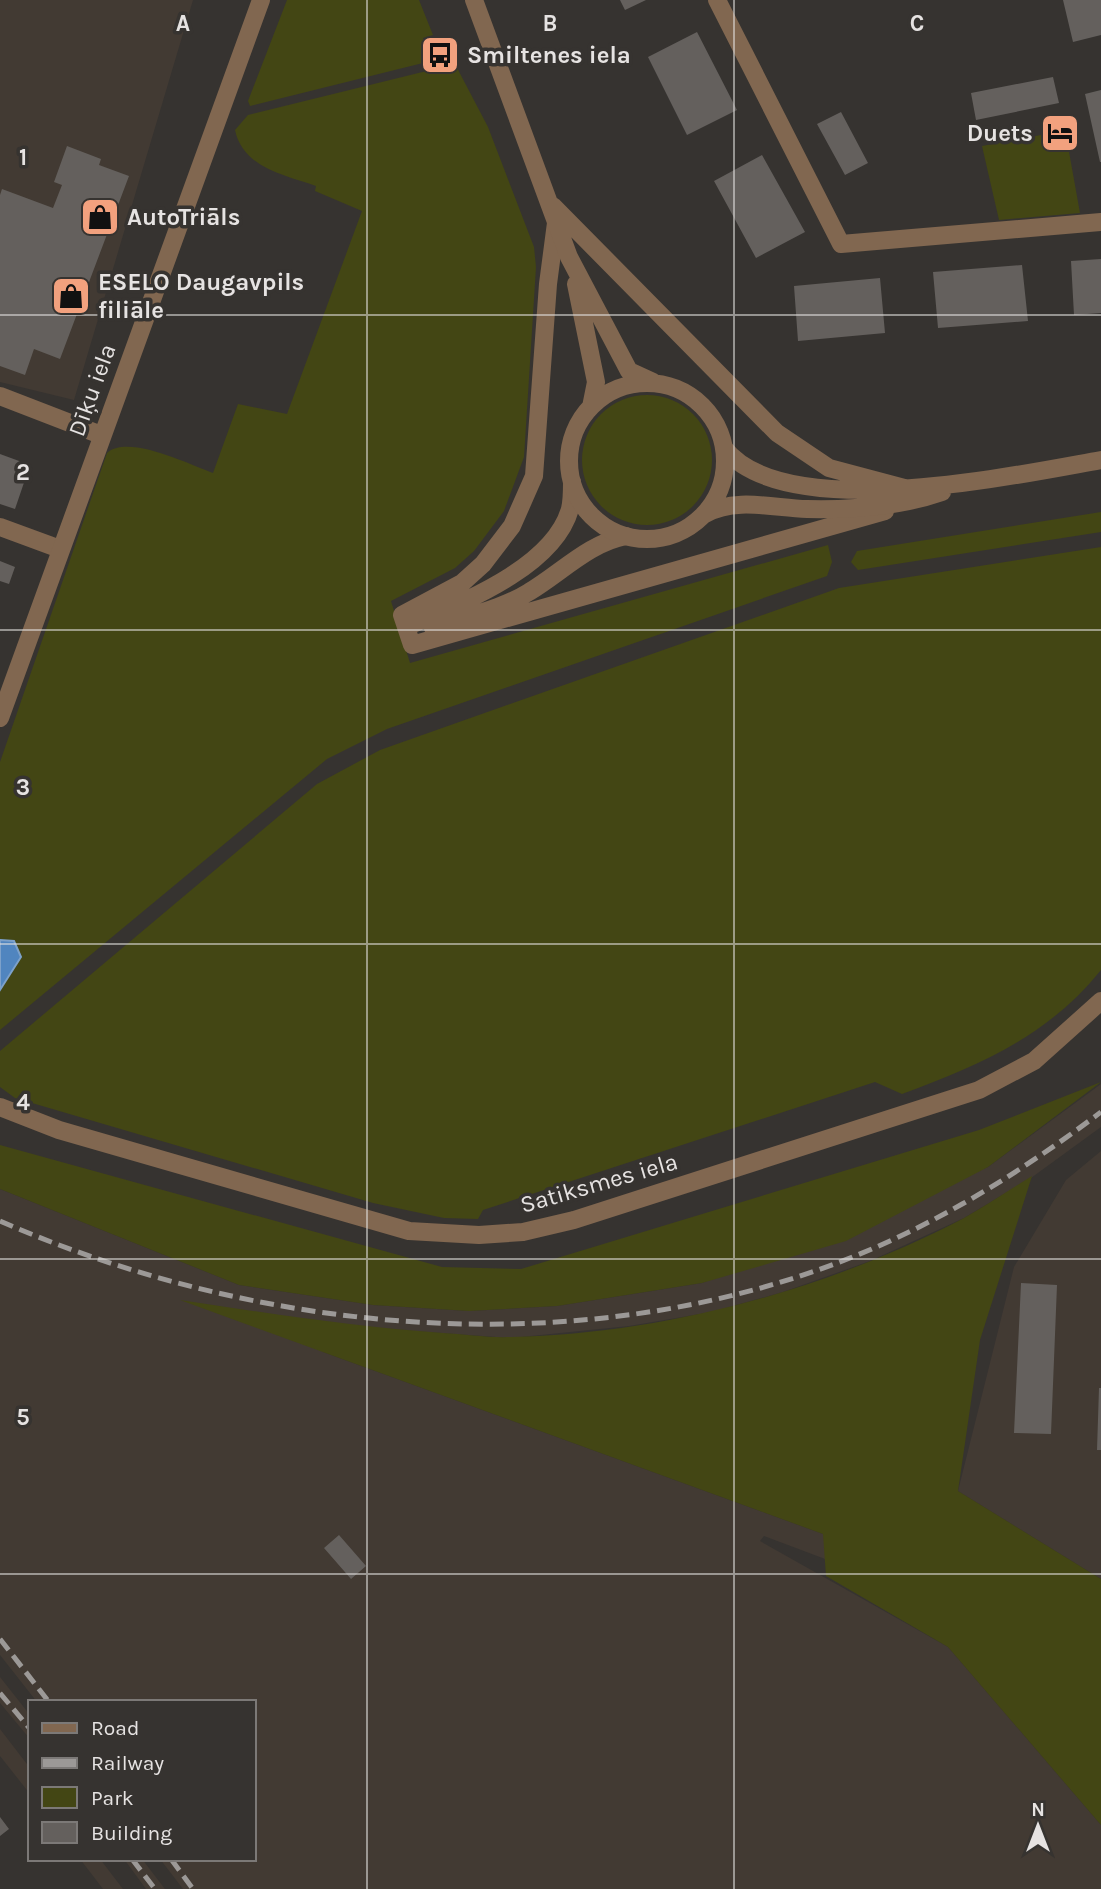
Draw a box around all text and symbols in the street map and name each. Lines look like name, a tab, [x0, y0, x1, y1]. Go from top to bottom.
text: A	[176, 10, 190, 37]
text: B	[543, 10, 557, 37]
text: C	[910, 10, 924, 37]
bus stop icon: Smiltenes iela	[419, 34, 461, 76]
place label: Smiltenes iela	[467, 41, 631, 69]
hotel icon: Duets	[1039, 112, 1081, 154]
place label: Duets	[967, 119, 1033, 147]
text: 1	[19, 144, 27, 171]
shop icon: AutoTriāls	[79, 196, 121, 238]
place label: AutoTriāls	[127, 203, 240, 231]
place label: ESELO Daugavpils filiāle	[98, 268, 304, 324]
shop icon: ESELO Daugavpils filiāle	[50, 275, 92, 317]
street label: Dīķu iela	[62, 340, 122, 440]
text: 2	[16, 459, 30, 486]
text: 3	[16, 774, 30, 801]
text: 4	[16, 1089, 30, 1116]
street label: Satiksmes iela	[517, 1147, 681, 1219]
text: 5	[16, 1404, 30, 1431]
legend	[28, 1700, 256, 1861]
text: Road	[91, 1716, 139, 1740]
text: Railway	[91, 1751, 164, 1775]
text: Park	[91, 1786, 134, 1810]
north arrow	[1003, 1791, 1073, 1861]
text: N	[1031, 1799, 1045, 1821]
text: Building	[91, 1821, 172, 1845]

